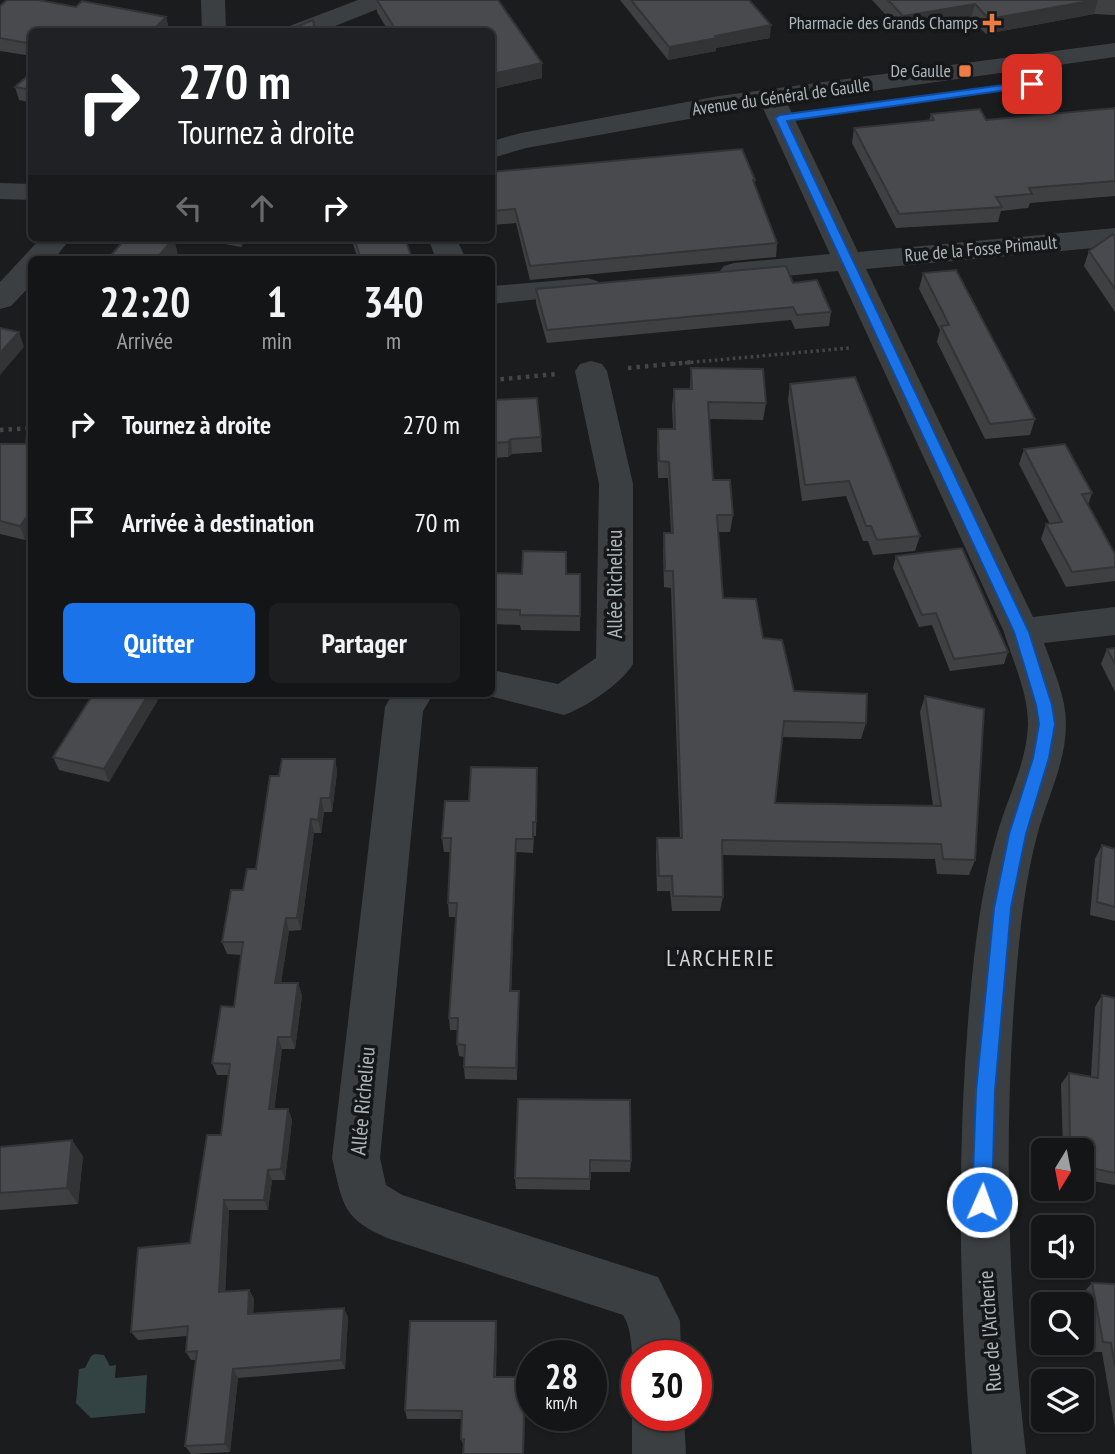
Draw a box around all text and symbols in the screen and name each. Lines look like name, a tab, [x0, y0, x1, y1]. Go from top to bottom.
place label: Pharmacie des Grands Champs	[789, 11, 978, 34]
marker: Pharmacie des Grands Champs	[984, 15, 1000, 31]
text: 270 m	[178, 49, 291, 113]
pin	[1002, 54, 1062, 114]
icon: right	[63, 56, 154, 147]
place label: De Gaulle	[891, 59, 951, 82]
marker: De Gaulle	[957, 63, 973, 79]
icon: arrive	[1013, 65, 1051, 103]
street label: Avenue du Général de Gaulle	[691, 73, 871, 120]
text: Tournez à droite	[178, 111, 355, 153]
icon: left	[170, 189, 208, 227]
icon: ahead	[243, 189, 281, 227]
icon: right	[316, 189, 354, 227]
street label: Rue de la Fosse Primault	[904, 230, 1058, 267]
text: 22:20	[99, 274, 190, 329]
text: 1	[267, 274, 287, 329]
text: 340	[363, 274, 424, 329]
text: Arrivée	[117, 326, 173, 355]
text: min	[262, 326, 292, 355]
text: m	[386, 326, 401, 355]
icon: right	[63, 405, 101, 443]
text: Tournez à droite	[122, 408, 271, 441]
text: 270 m	[402, 408, 460, 441]
icon: arrive	[63, 503, 101, 541]
text: Arrivée à destination	[122, 506, 314, 539]
text: 70 m	[414, 506, 460, 539]
street label: Allée Richelieu	[601, 530, 628, 638]
button: Quitter	[63, 603, 255, 683]
button: Partager	[269, 603, 460, 683]
district label: L'ARCHERIE	[666, 943, 776, 972]
street label: Allée Richelieu	[344, 1046, 381, 1156]
north arrow	[1031, 1138, 1094, 1200]
map controls	[1031, 1138, 1094, 1432]
position arrow	[945, 1165, 1019, 1239]
button: sound	[1031, 1215, 1094, 1278]
street label: Rue de l'Archerie	[972, 1270, 1007, 1392]
button: search	[1031, 1292, 1094, 1355]
speed limit sign: 30	[621, 1340, 712, 1431]
text: 28	[545, 1353, 578, 1399]
button: layers	[1031, 1369, 1094, 1432]
text: km/h	[546, 1391, 577, 1414]

